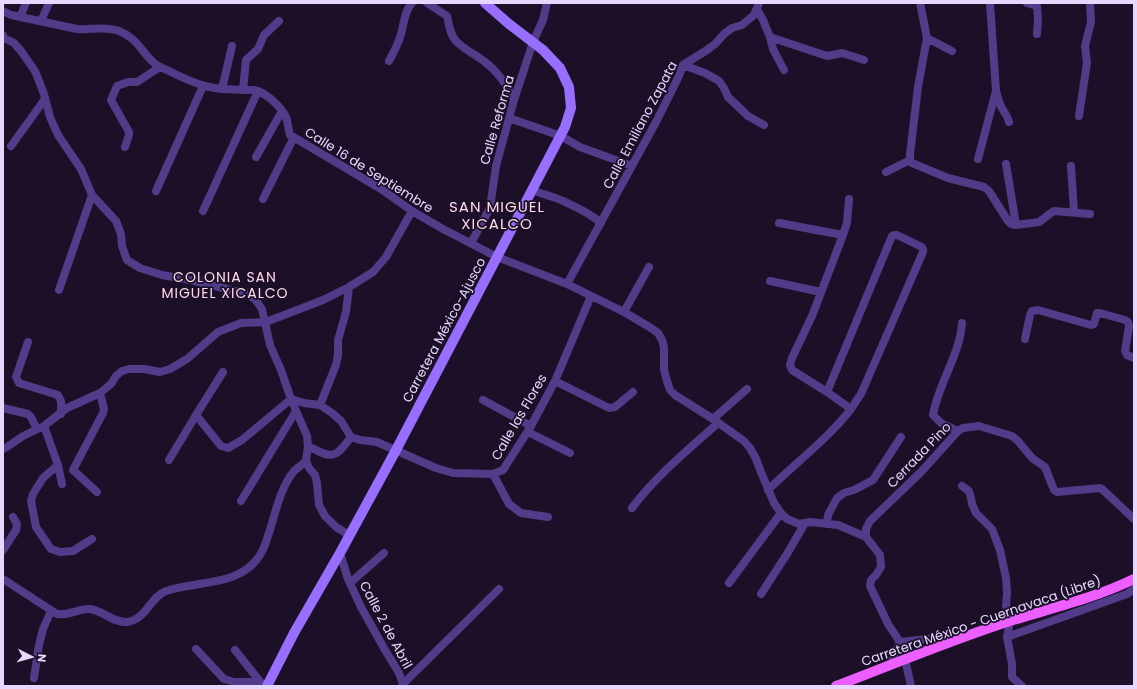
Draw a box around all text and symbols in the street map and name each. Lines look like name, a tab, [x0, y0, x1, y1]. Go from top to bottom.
street label: Calle Emiliano Zapata	[598, 58, 682, 192]
street label: Calle Reforma	[475, 73, 519, 167]
street label: Calle 16 de Septiembre	[301, 123, 437, 217]
district label: SAN MIGUEL XICALCO	[449, 196, 545, 234]
street label: Carretera México-Ajusco	[398, 254, 490, 406]
district label: COLONIA SAN MIGUEL XICALCO	[161, 267, 289, 303]
street label: Calle las Flores	[487, 370, 552, 464]
street label: Cerrada Pino	[883, 418, 955, 492]
street label: Carretera México - Cuernavaca (Libre)	[859, 571, 1103, 671]
street label: Calle 2 de Abril	[355, 578, 417, 672]
north arrow	[12, 637, 52, 677]
text: N	[34, 653, 50, 663]

